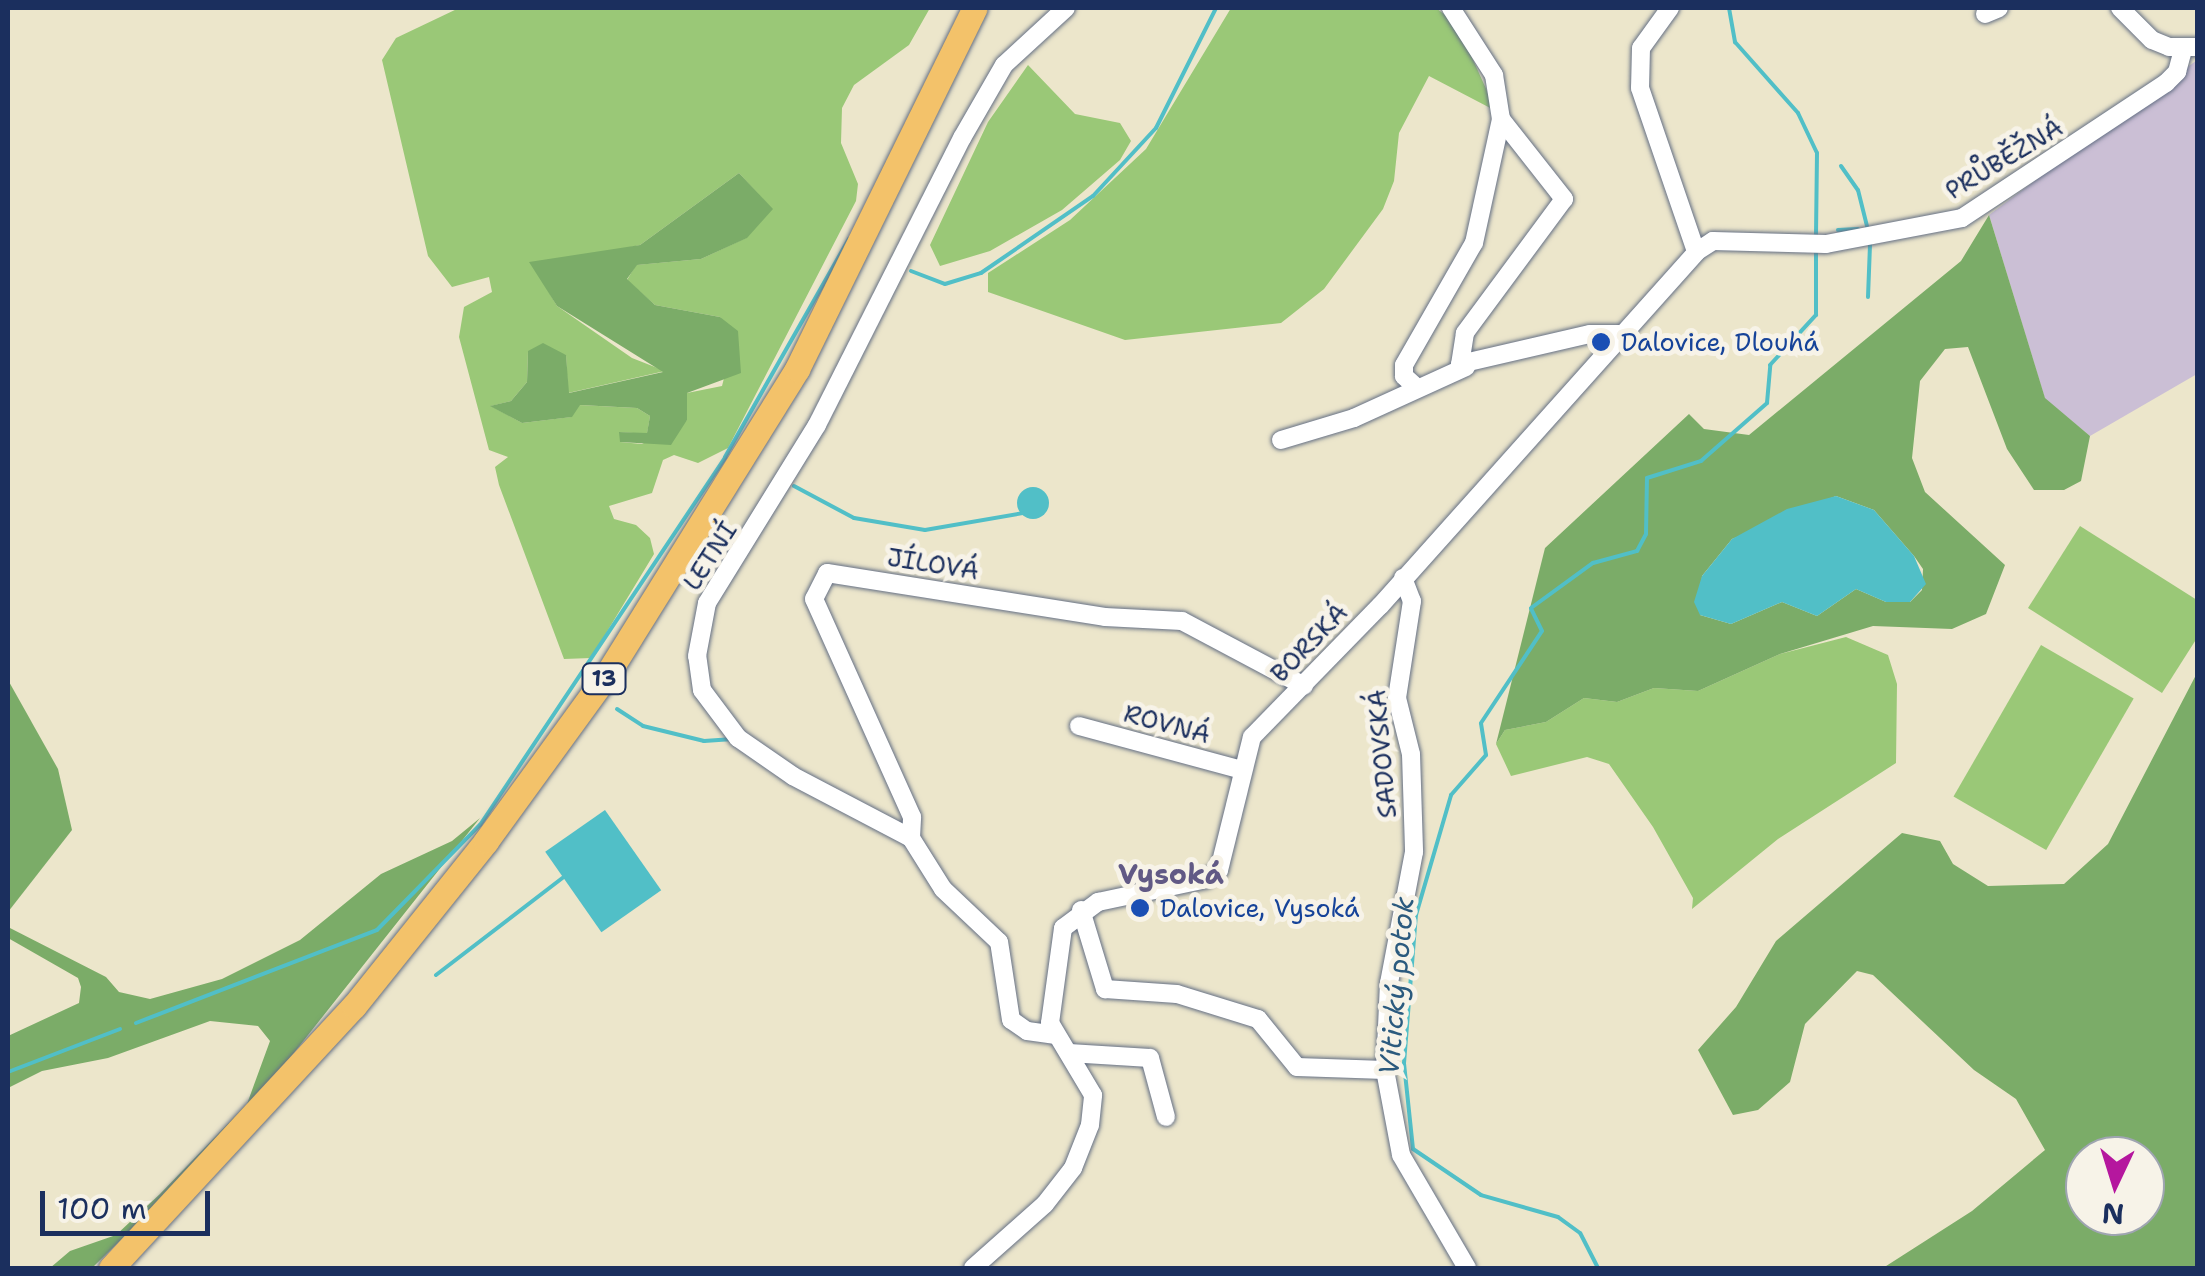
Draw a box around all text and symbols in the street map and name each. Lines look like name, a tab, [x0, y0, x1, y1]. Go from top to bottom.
street label: PRŮBĚŽNÁ	[1940, 112, 2068, 206]
place label: Dalovice, Dlouhá	[1621, 327, 1819, 357]
marker: Dalovice, Dlouhá	[1590, 331, 1612, 353]
street label: LETNÍ	[677, 516, 743, 596]
street label: JÍLOVÁ	[885, 542, 981, 586]
street label: BORSKÁ	[1264, 597, 1354, 689]
road number: 13	[582, 662, 626, 696]
street label: SADOVSKÁ	[1361, 688, 1403, 820]
street label: ROVNÁ	[1121, 698, 1213, 750]
district label: Vysoká	[1118, 857, 1224, 891]
place label: Dalovice, Vysoká	[1160, 893, 1360, 923]
water label: Vitický potok	[1371, 895, 1421, 1077]
marker: Dalovice, Vysoká	[1129, 897, 1151, 919]
north arrow	[2065, 1136, 2165, 1236]
scale bar	[45, 1171, 215, 1233]
text: 100 m	[57, 1188, 147, 1229]
text: N	[2101, 1194, 2125, 1234]

